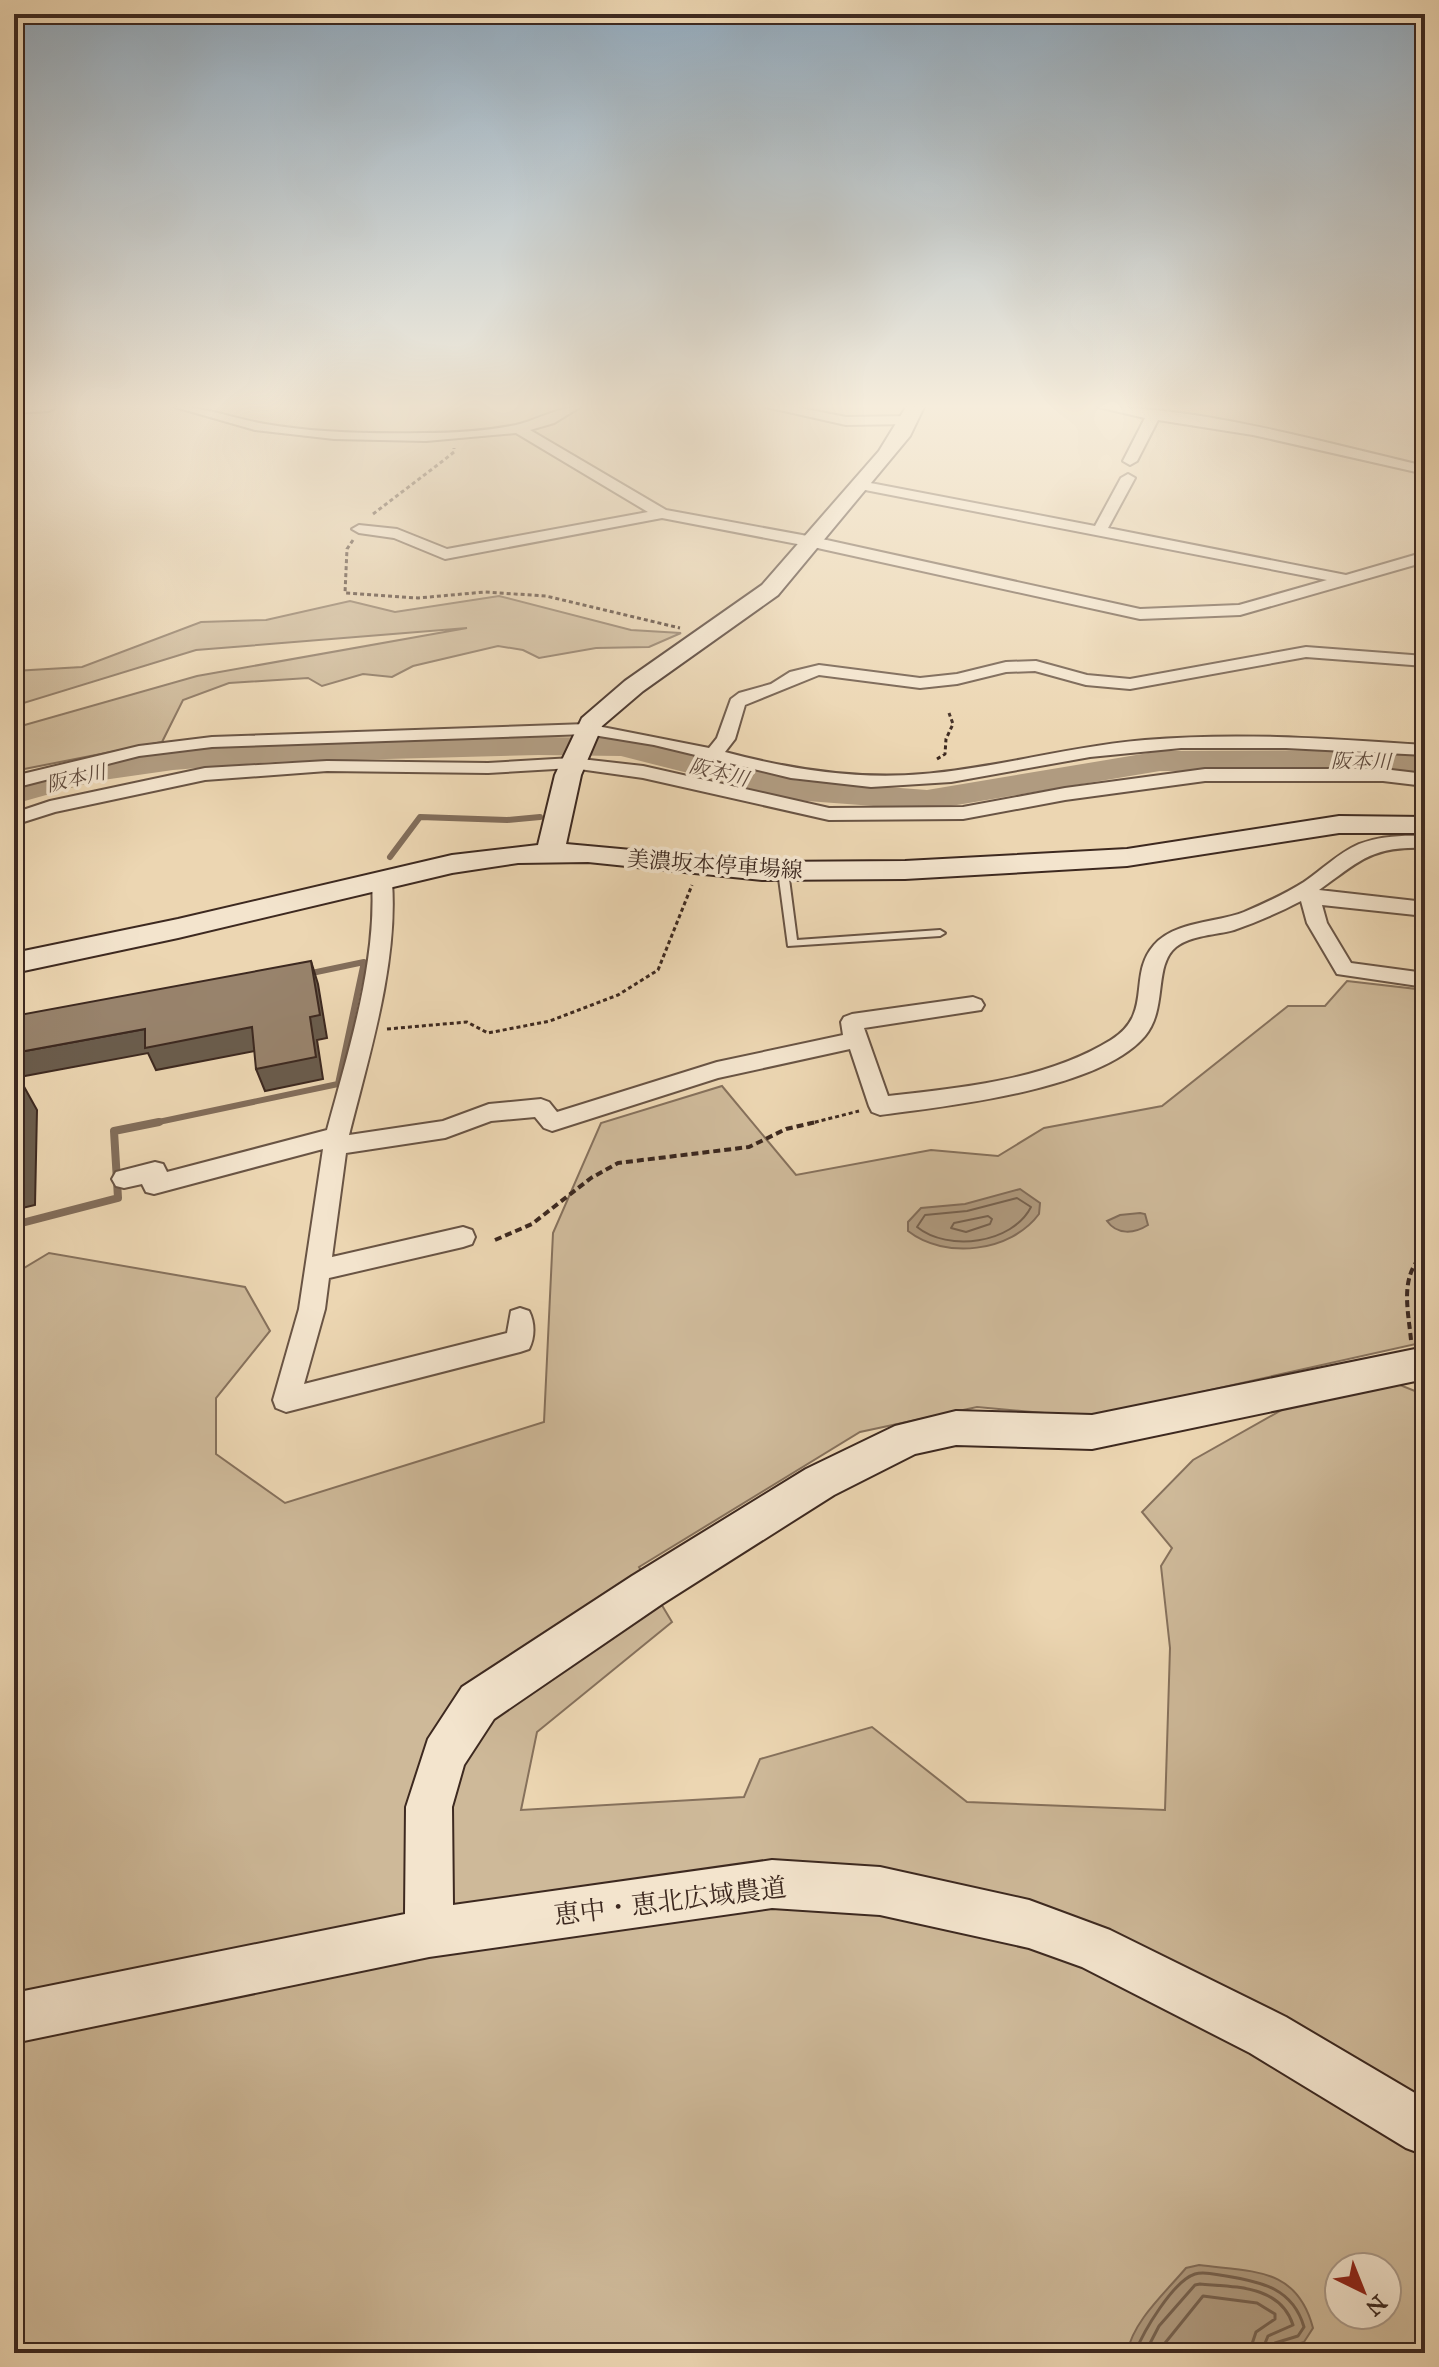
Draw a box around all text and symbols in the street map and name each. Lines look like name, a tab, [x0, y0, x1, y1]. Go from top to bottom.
water label: 阪本川	[1331, 748, 1393, 774]
water label: 阪本川	[687, 753, 753, 791]
water label: 阪本川	[44, 759, 110, 796]
street label: 美濃坂本停車場線	[626, 845, 804, 884]
street label: 恵中・恵北広域農道	[552, 1871, 788, 1931]
north arrow	[1323, 2251, 1403, 2331]
text: N	[1360, 2289, 1392, 2322]

